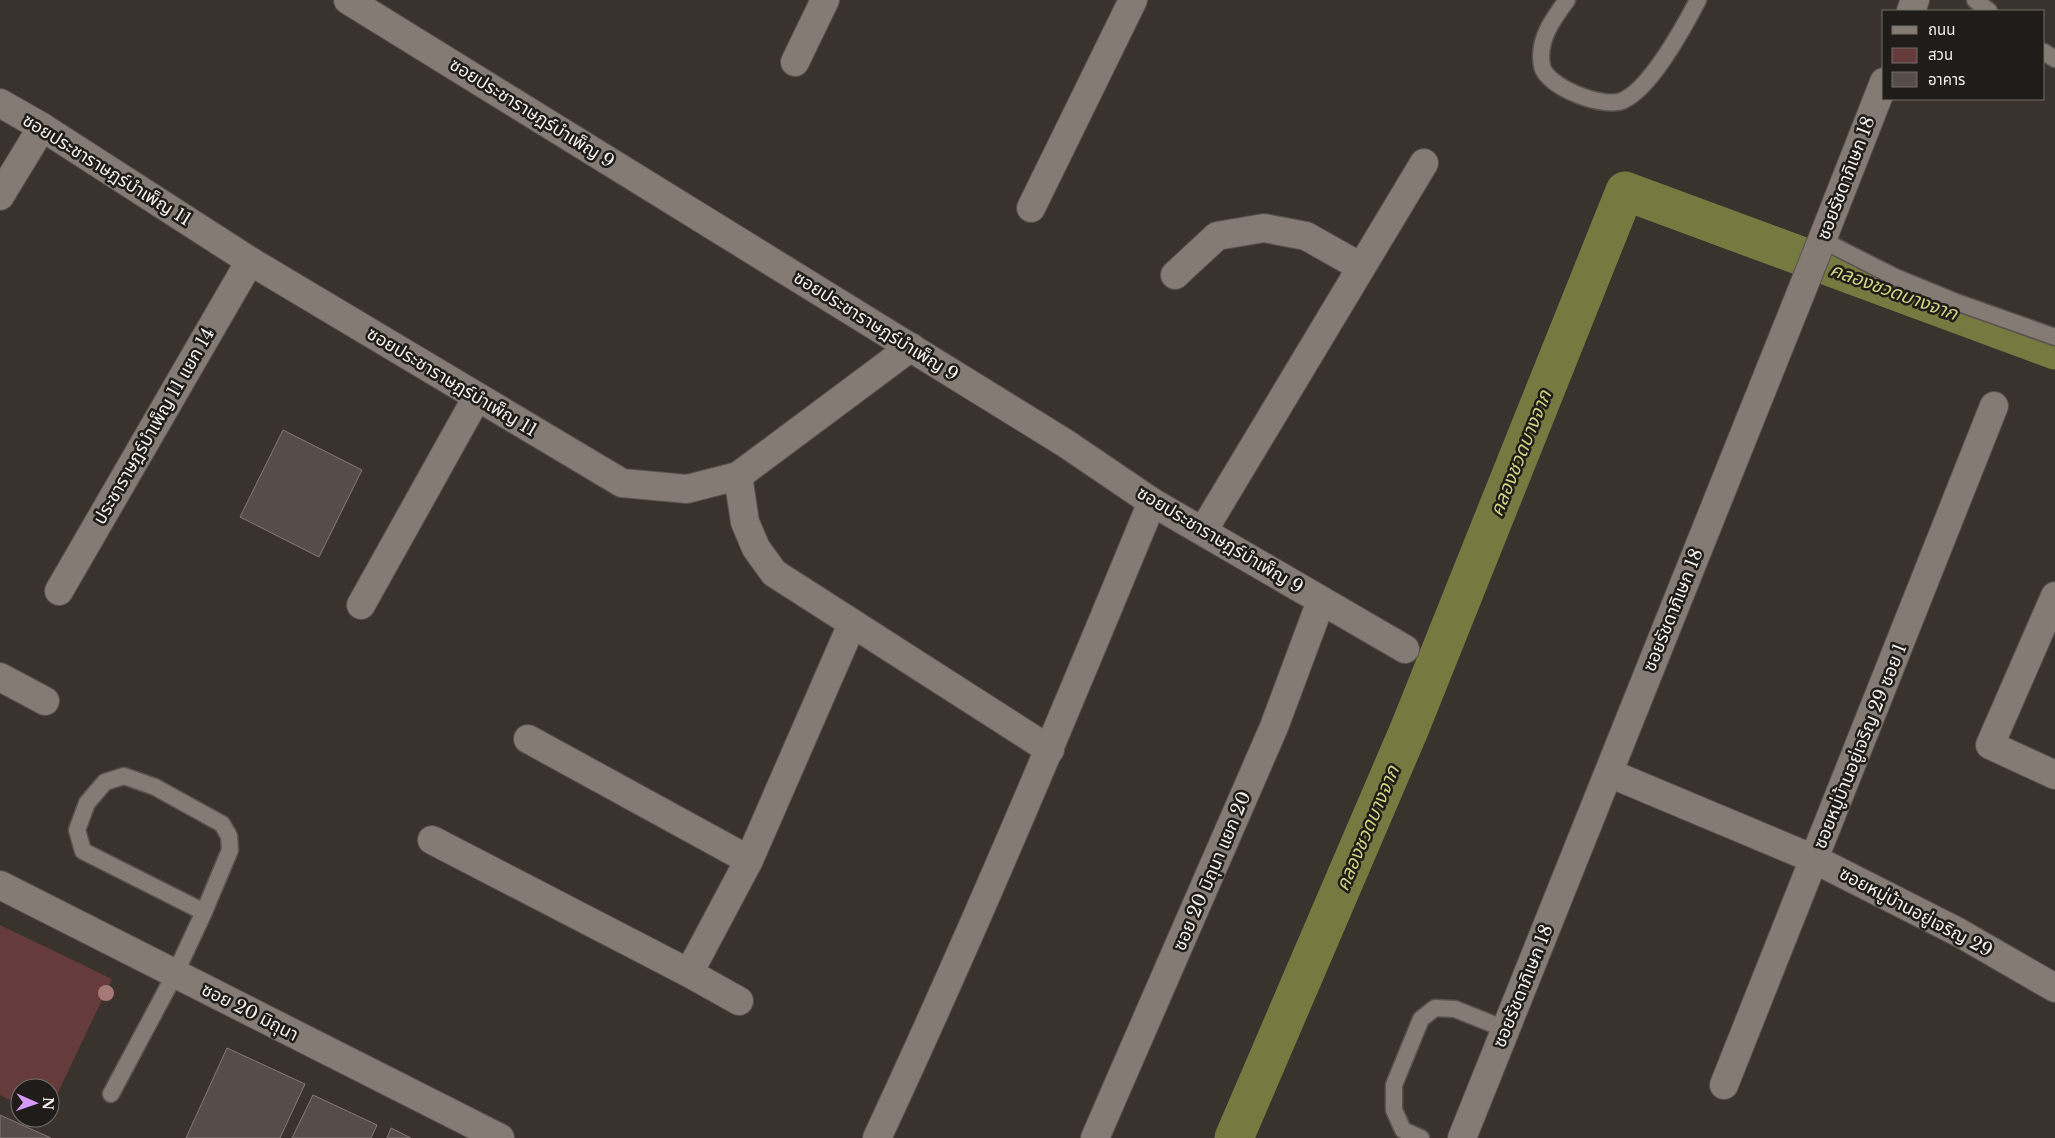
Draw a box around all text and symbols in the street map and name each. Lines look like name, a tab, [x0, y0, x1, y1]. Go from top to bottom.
legend	[1882, 10, 2045, 100]
text: ถนน	[1928, 20, 1955, 39]
text: สวน	[1928, 45, 1953, 64]
street label: ซอยประชาราษฎร์บำเพ็ญ 9	[446, 53, 618, 173]
text: อาคาร	[1928, 70, 1965, 89]
street label: ซอยประชาราษฎร์บำเพ็ญ 11	[19, 109, 195, 231]
street label: ซอยรัชดาภิเษก 18	[1812, 113, 1880, 243]
water label: คลองชวดบางจาก	[1827, 258, 1961, 325]
street label: ซอยประชาราษฎร์บำเพ็ญ 9	[790, 266, 962, 386]
street label: ซอยประชาราษฎร์บำเพ็ญ 11	[363, 322, 541, 442]
street label: ประชาราษฎร์บำเพ็ญ 11 แยก 14	[89, 324, 219, 528]
water label: คลองชวดบางจาก	[1485, 386, 1556, 520]
street label: ซอยประชาราษฎร์บำเพ็ญ 9	[1133, 482, 1307, 598]
street label: ซอยรัชดาภิเษก 18	[1638, 545, 1708, 675]
street label: ซอยหมู่บ้านอยู่เจริญ 29 ซอย 1	[1809, 640, 1912, 852]
water label: คลองชวดบางจาก	[1331, 762, 1404, 894]
street label: ซอย 20 มิถุนา แยก 20	[1168, 788, 1256, 954]
street label: ซอยหมู่บ้านอยู่เจริญ 29	[1835, 862, 1996, 963]
street label: ซอยรัชดาภิเษก 18	[1488, 921, 1558, 1051]
street label: ซอย 20 มิถุนา	[198, 978, 302, 1046]
north arrow	[10, 1078, 60, 1128]
text: N	[39, 1097, 57, 1110]

